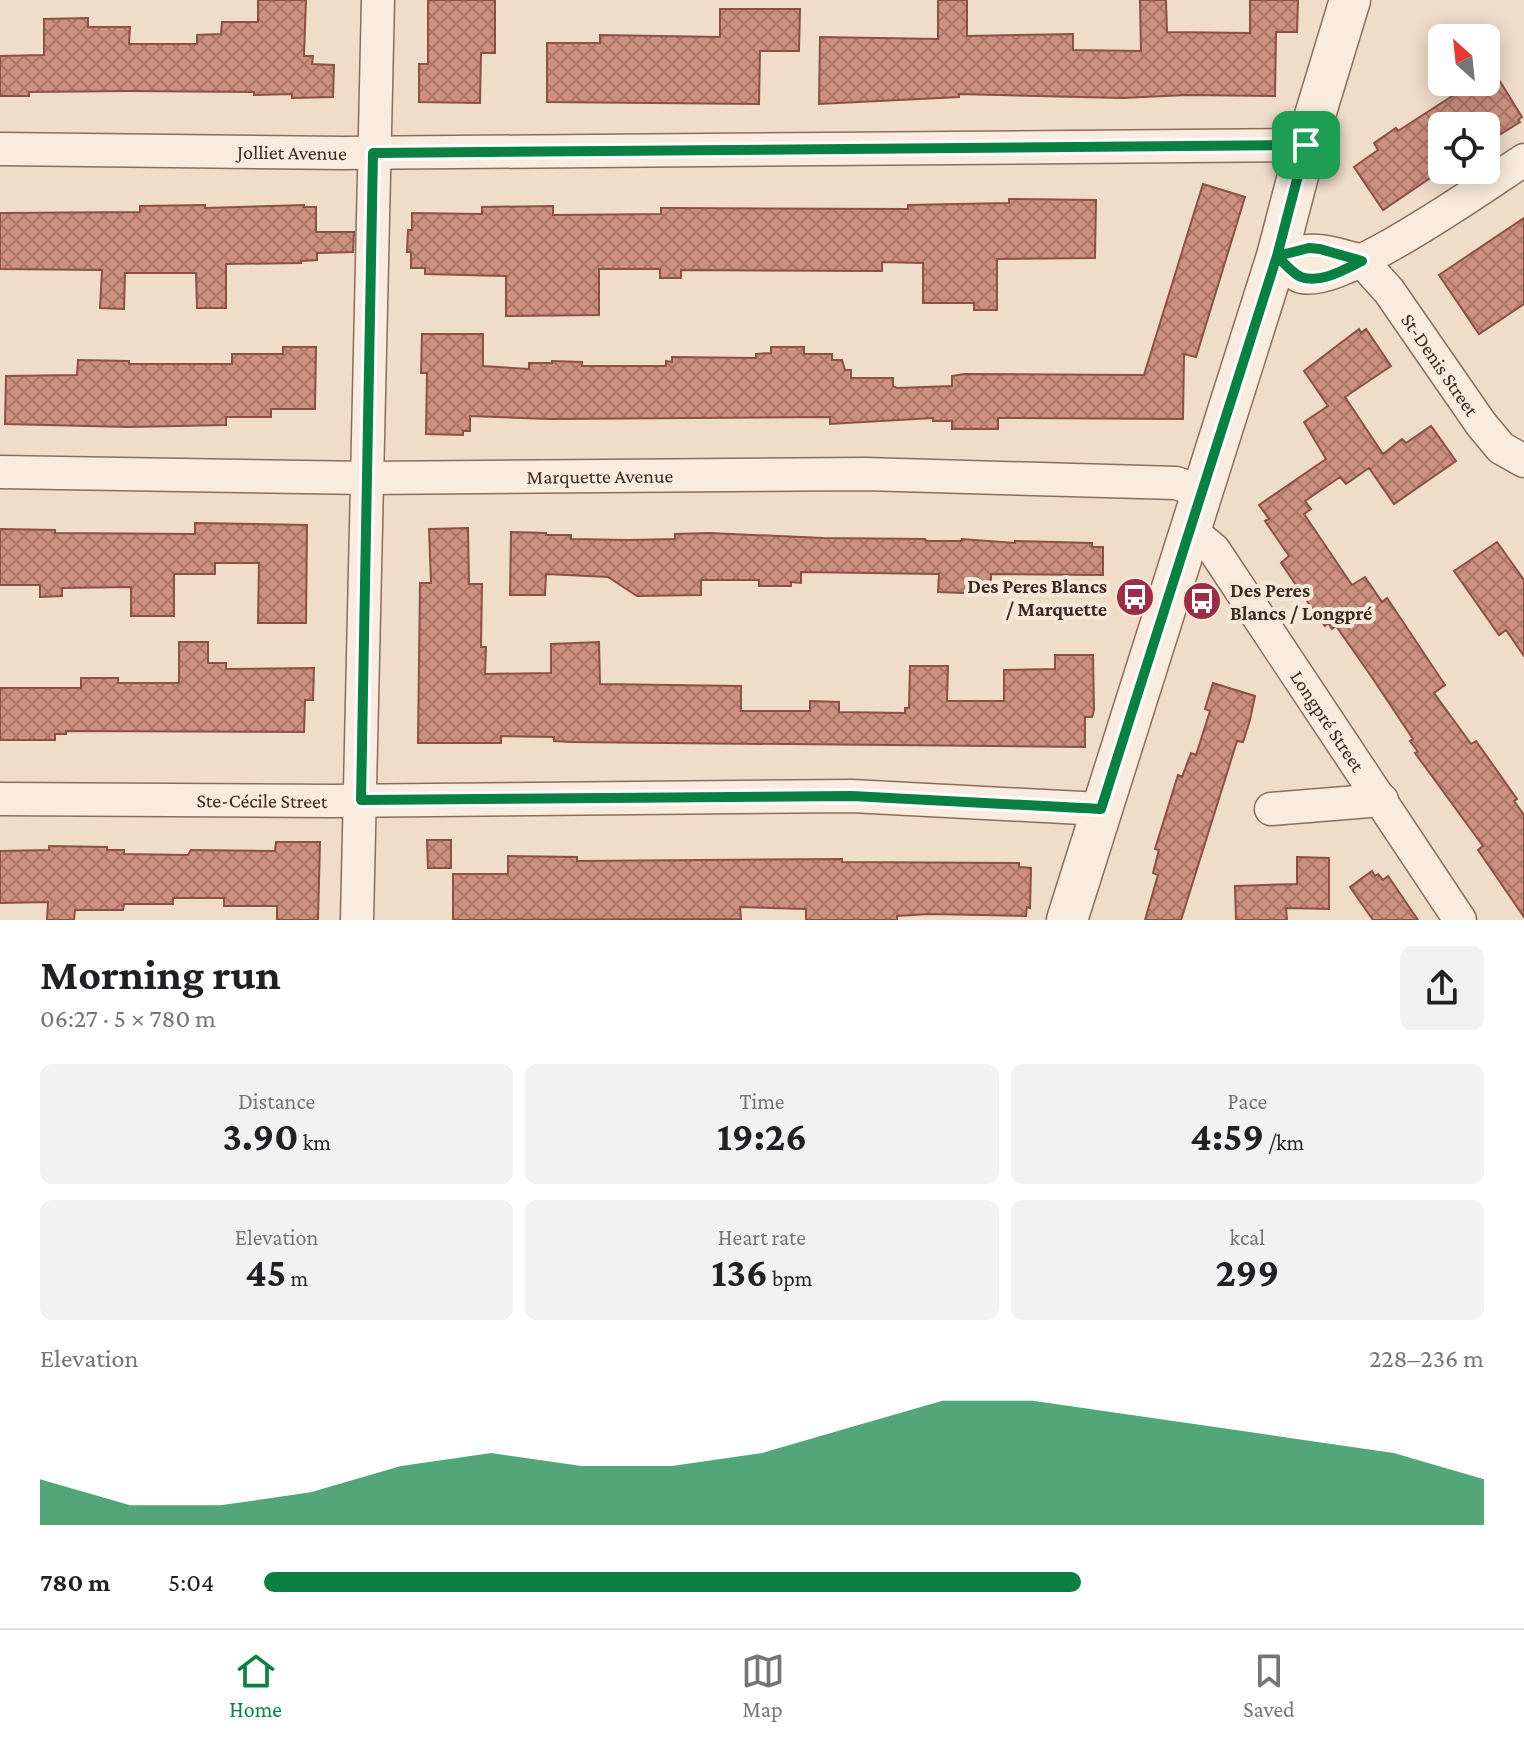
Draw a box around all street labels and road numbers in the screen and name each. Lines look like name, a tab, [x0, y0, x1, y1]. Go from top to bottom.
street label: Jolliet Avenue	[235, 141, 347, 164]
street label: St-Denis Street	[1397, 309, 1483, 421]
street label: Marquette Avenue	[526, 465, 674, 488]
street label: Longpré Street	[1286, 666, 1369, 776]
street label: Ste-Cécile Street	[196, 789, 328, 812]

